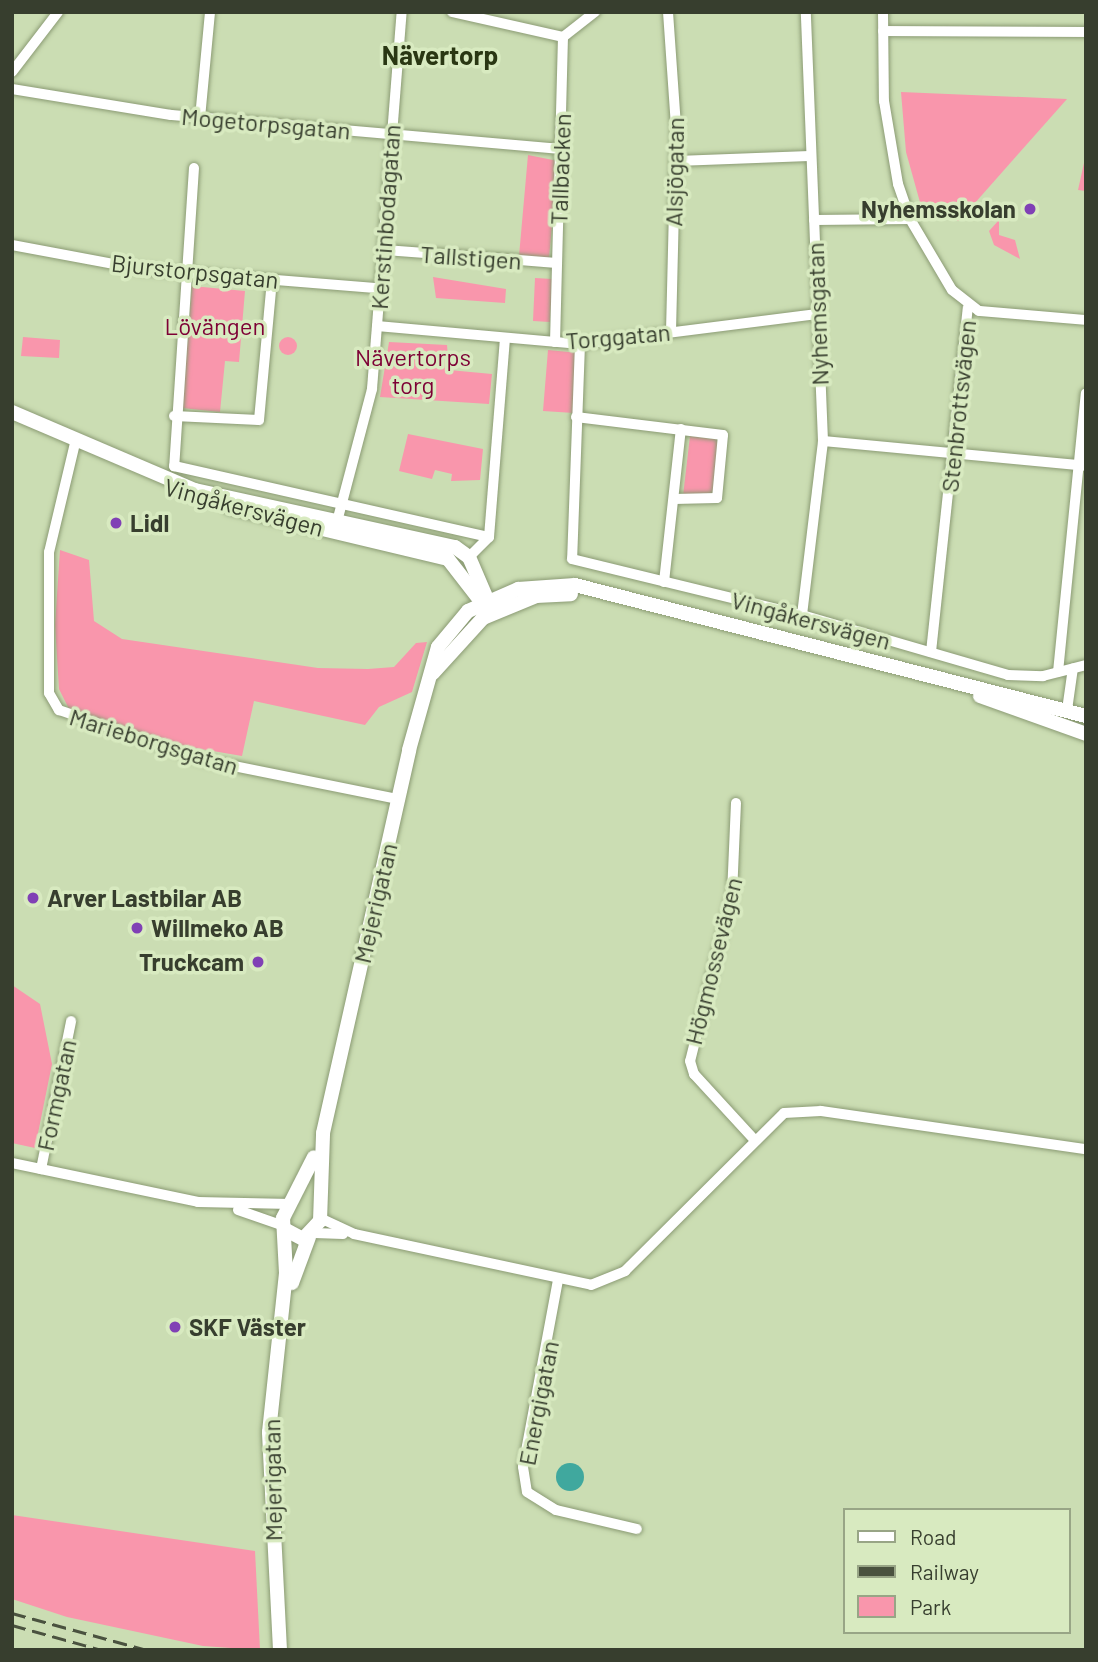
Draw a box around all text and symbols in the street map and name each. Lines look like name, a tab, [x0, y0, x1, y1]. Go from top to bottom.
district label: Nävertorp	[382, 39, 498, 71]
street label: Mogetorpsgatan	[180, 101, 352, 145]
street label: Tallbacken	[544, 113, 576, 225]
street label: Alsjögatan	[659, 117, 689, 227]
street label: Kerstinbodagatan	[364, 124, 406, 310]
place label: Nyhemsskolan	[861, 195, 1016, 223]
marker: Nyhemsskolan	[1022, 201, 1038, 217]
street label: Tallstigen	[419, 239, 523, 275]
street label: Nyhemsgatan	[800, 242, 834, 386]
street label: Bjurstorpsgatan	[110, 248, 280, 294]
park label: Lövängen	[165, 312, 265, 340]
street label: Torggatan	[564, 317, 672, 355]
street label: Stenbrottsvägen	[935, 318, 981, 494]
park label: Nävertorps torg	[355, 343, 471, 399]
street label: Vingåkersvägen	[161, 472, 327, 542]
place label: Lidl	[130, 509, 169, 537]
marker: Lidl	[108, 515, 124, 531]
street label: Vingåkersvägen	[728, 585, 894, 655]
street label: Marieborgsgatan	[66, 702, 242, 780]
street label: Mejerigatan	[347, 840, 403, 966]
street label: Högmossevägen	[678, 874, 748, 1048]
place label: Arver Lastbilar AB	[47, 884, 242, 912]
marker: Arver Lastbilar AB	[25, 890, 41, 906]
place label: Willmeko AB	[151, 914, 284, 942]
marker: Willmeko AB	[129, 920, 145, 936]
place label: Truckcam	[139, 948, 244, 976]
marker: Truckcam	[250, 954, 266, 970]
street label: Formgatan	[30, 1037, 82, 1153]
place label: SKF Väster	[189, 1313, 306, 1341]
marker: SKF Väster	[167, 1319, 183, 1335]
street label: Energigatan	[512, 1338, 564, 1468]
street label: Mejerigatan	[257, 1419, 287, 1541]
legend	[842, 1508, 1070, 1634]
text: Road	[910, 1524, 956, 1549]
text: Railway	[910, 1559, 979, 1584]
text: Park	[910, 1594, 951, 1619]

